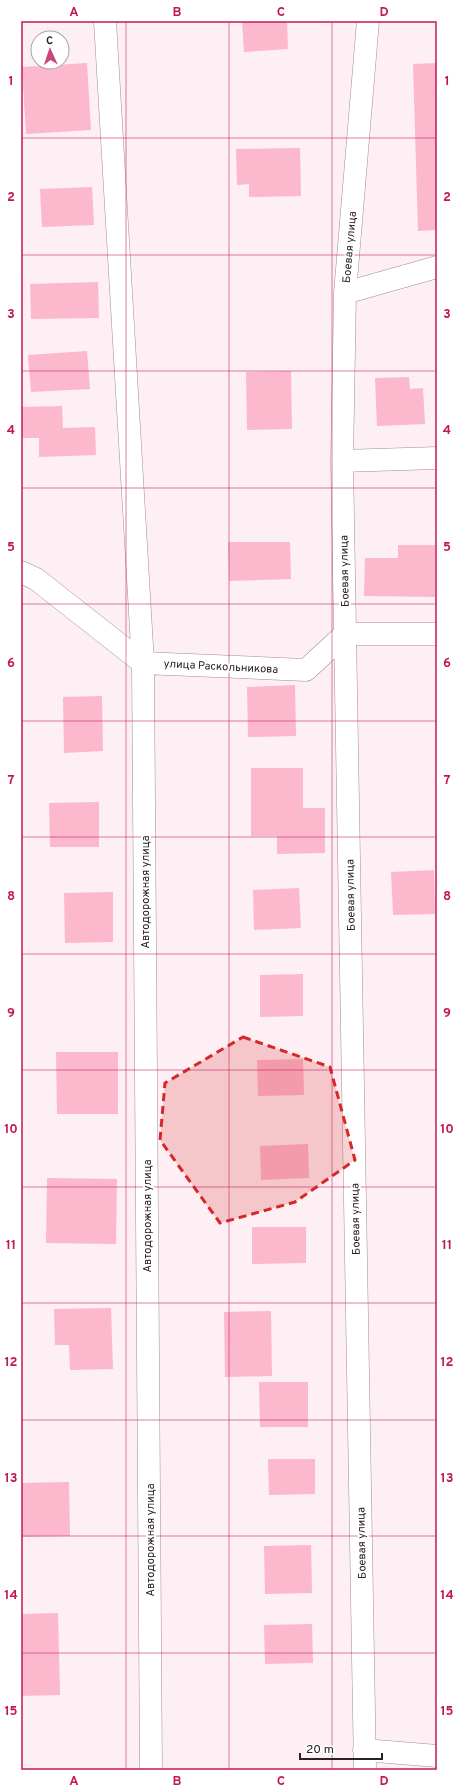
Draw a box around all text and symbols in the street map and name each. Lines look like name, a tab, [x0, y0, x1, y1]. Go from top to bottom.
text: A	[69, 5, 79, 21]
text: B	[173, 5, 182, 21]
text: C	[277, 5, 285, 21]
text: D	[379, 5, 389, 21]
north arrow	[30, 30, 70, 70]
text: С	[46, 34, 53, 48]
text: 1	[8, 74, 14, 90]
text: 1	[444, 74, 450, 90]
text: 2	[7, 190, 15, 206]
text: 2	[443, 190, 451, 206]
street label: Боевая улица	[340, 210, 360, 284]
text: 3	[7, 307, 15, 323]
text: 3	[443, 307, 451, 323]
text: 4	[7, 423, 15, 439]
text: 4	[443, 423, 451, 439]
street label: Боевая улица	[337, 535, 353, 607]
text: 5	[7, 540, 15, 556]
text: 5	[443, 540, 451, 556]
text: 6	[7, 656, 15, 672]
text: 6	[443, 656, 451, 672]
street label: улица Раскольникова	[163, 657, 279, 677]
text: 7	[8, 773, 15, 789]
text: 7	[444, 773, 451, 789]
street label: Автодорожная улица	[139, 835, 153, 948]
street label: Боевая улица	[343, 859, 359, 931]
text: 8	[7, 889, 15, 905]
text: 8	[443, 889, 451, 905]
text: 9	[7, 1006, 15, 1022]
text: 9	[443, 1006, 451, 1022]
text: 10	[4, 1122, 18, 1138]
text: 10	[440, 1122, 454, 1138]
street label: Автодорожная улица	[141, 1159, 155, 1272]
street label: Боевая улица	[348, 1183, 364, 1255]
text: 11	[6, 1238, 16, 1254]
text: 11	[442, 1238, 452, 1254]
text: 12	[4, 1355, 18, 1371]
text: 12	[440, 1355, 454, 1371]
text: 13	[5, 1471, 18, 1487]
text: 13	[441, 1471, 454, 1487]
street label: Автодорожная улица	[144, 1483, 158, 1596]
street label: Боевая улица	[354, 1507, 370, 1579]
text: 14	[4, 1588, 18, 1604]
text: 14	[440, 1588, 454, 1604]
text: 15	[4, 1704, 18, 1720]
text: 15	[440, 1704, 454, 1720]
scale bar	[300, 1735, 382, 1761]
text: 20 m	[306, 1742, 334, 1758]
text: A	[69, 1774, 79, 1790]
text: B	[173, 1774, 182, 1790]
text: C	[277, 1774, 285, 1790]
text: D	[379, 1774, 389, 1790]

